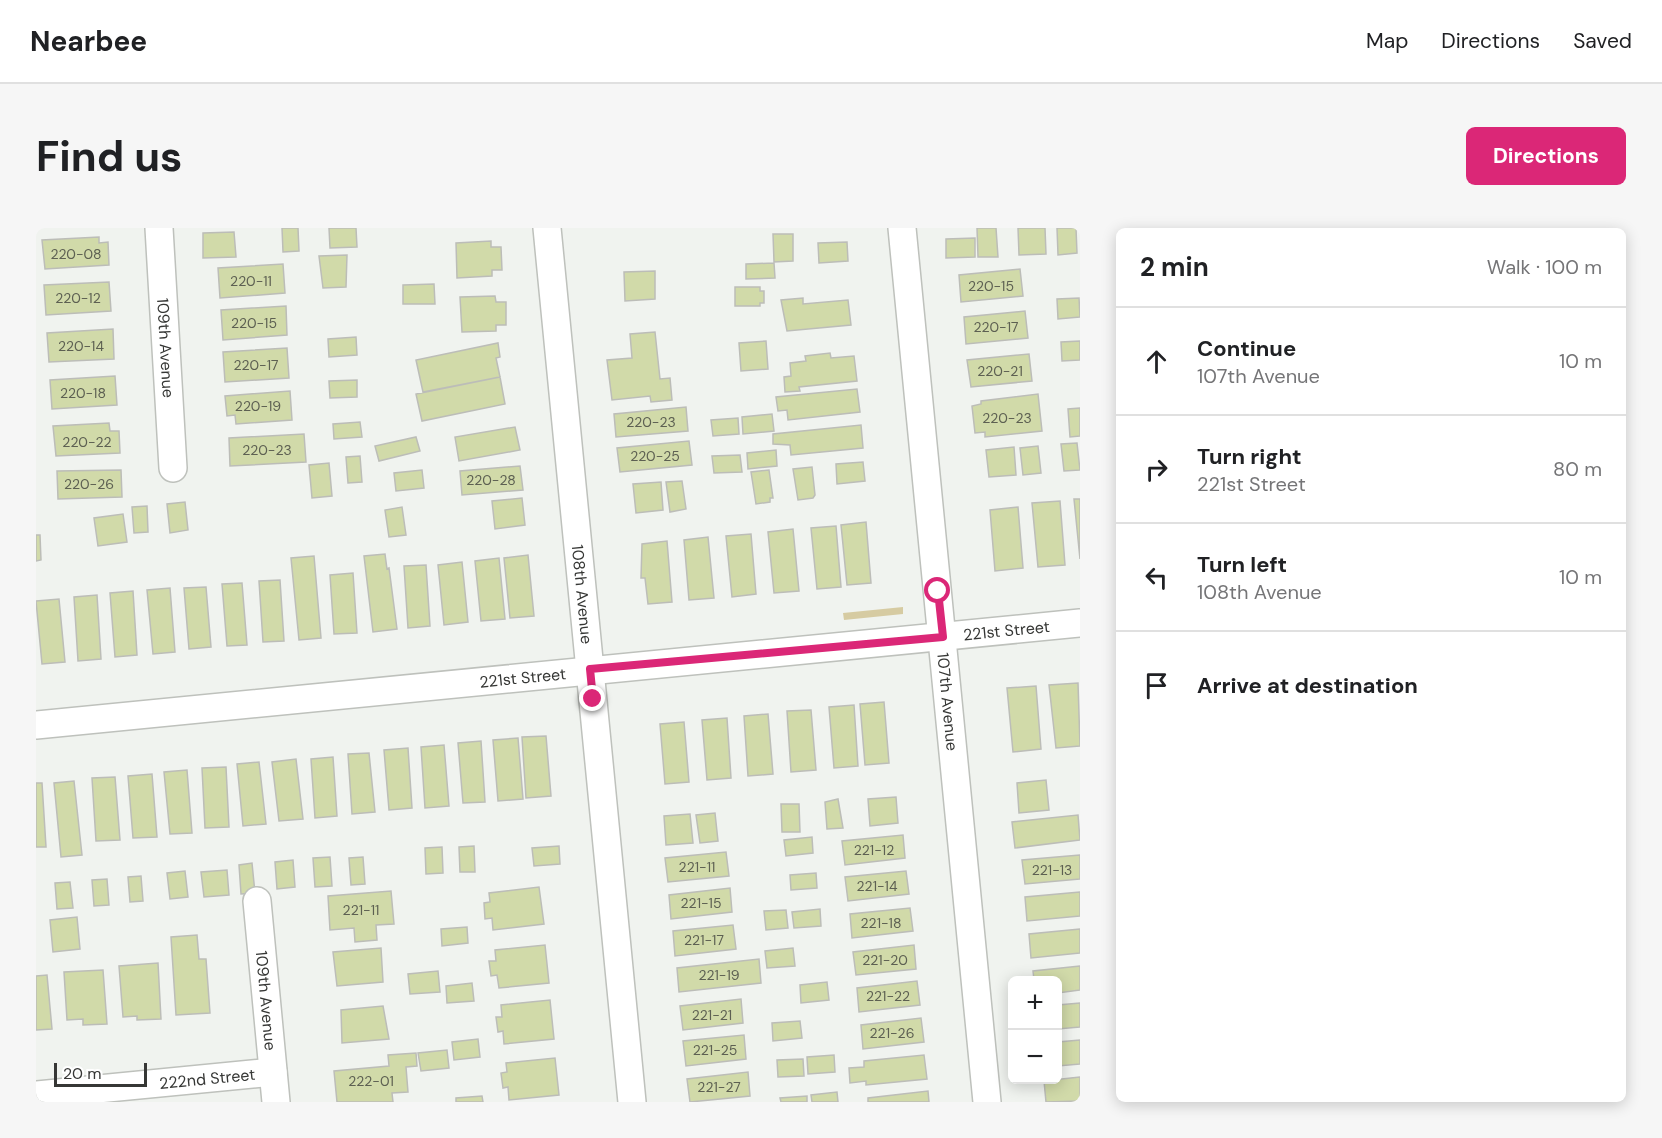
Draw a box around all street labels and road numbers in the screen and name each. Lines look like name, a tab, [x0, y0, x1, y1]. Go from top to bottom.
street label: 109th Avenue	[152, 297, 179, 398]
street label: 108th Avenue	[567, 544, 597, 645]
street label: 221st Street	[962, 616, 1051, 645]
street label: 107th Avenue	[932, 652, 963, 752]
street label: 221st Street	[478, 663, 567, 693]
street label: 109th Avenue	[251, 950, 281, 1051]
street label: 222nd Street	[158, 1064, 256, 1094]

